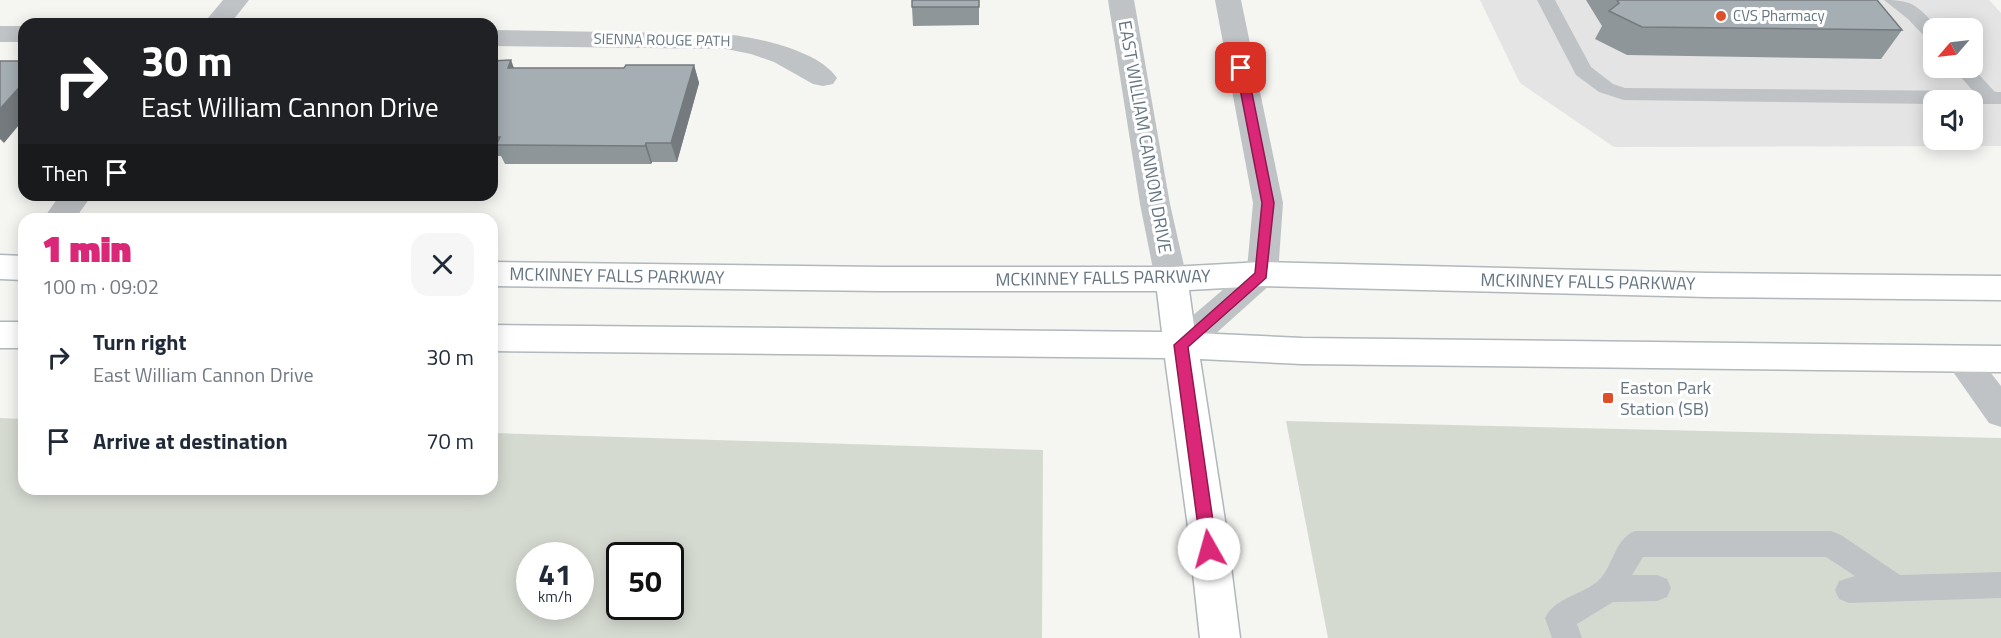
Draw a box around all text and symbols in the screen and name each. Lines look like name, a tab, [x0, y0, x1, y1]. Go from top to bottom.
place label: CVS Pharmacy	[1733, 4, 1825, 27]
marker: CVS Pharmacy	[1714, 9, 1728, 23]
street label: EAST WILLIAM CANNON DRIVE	[1112, 18, 1179, 256]
north arrow	[1923, 18, 1983, 78]
map controls	[1923, 18, 1983, 150]
street label: SIENNA ROUGE PATH	[593, 27, 731, 52]
text: 30 m	[141, 28, 233, 92]
icon: right	[42, 42, 120, 120]
pin	[1215, 42, 1266, 93]
icon: arrive	[1224, 51, 1257, 84]
text: East William Cannon Drive	[141, 86, 439, 127]
button: sound	[1923, 90, 1983, 150]
text: Then	[42, 156, 88, 190]
icon: arrive	[100, 156, 133, 189]
text: 1 min	[42, 221, 131, 276]
button: close	[411, 233, 474, 296]
street label: MCKINNEY FALLS PARKWAY	[509, 260, 725, 291]
street label: MCKINNEY FALLS PARKWAY	[995, 262, 1211, 293]
street label: MCKINNEY FALLS PARKWAY	[1480, 266, 1696, 297]
text: 100 m · 09:02	[42, 271, 159, 302]
text: Turn right	[93, 325, 187, 359]
text: 30 m	[426, 340, 474, 374]
icon: right	[42, 341, 75, 374]
text: East William Cannon Drive	[93, 359, 313, 390]
place label: Easton Park Station (SB)	[1620, 374, 1712, 422]
marker: Easton Park Station (SB)	[1601, 391, 1615, 405]
text: Arrive at destination	[93, 424, 288, 458]
text: 70 m	[426, 424, 474, 458]
icon: arrive	[42, 425, 75, 458]
position arrow	[1177, 517, 1241, 581]
speed limit sign: 50	[606, 542, 684, 620]
text: 41	[538, 551, 572, 597]
text: km/h	[538, 585, 572, 608]

